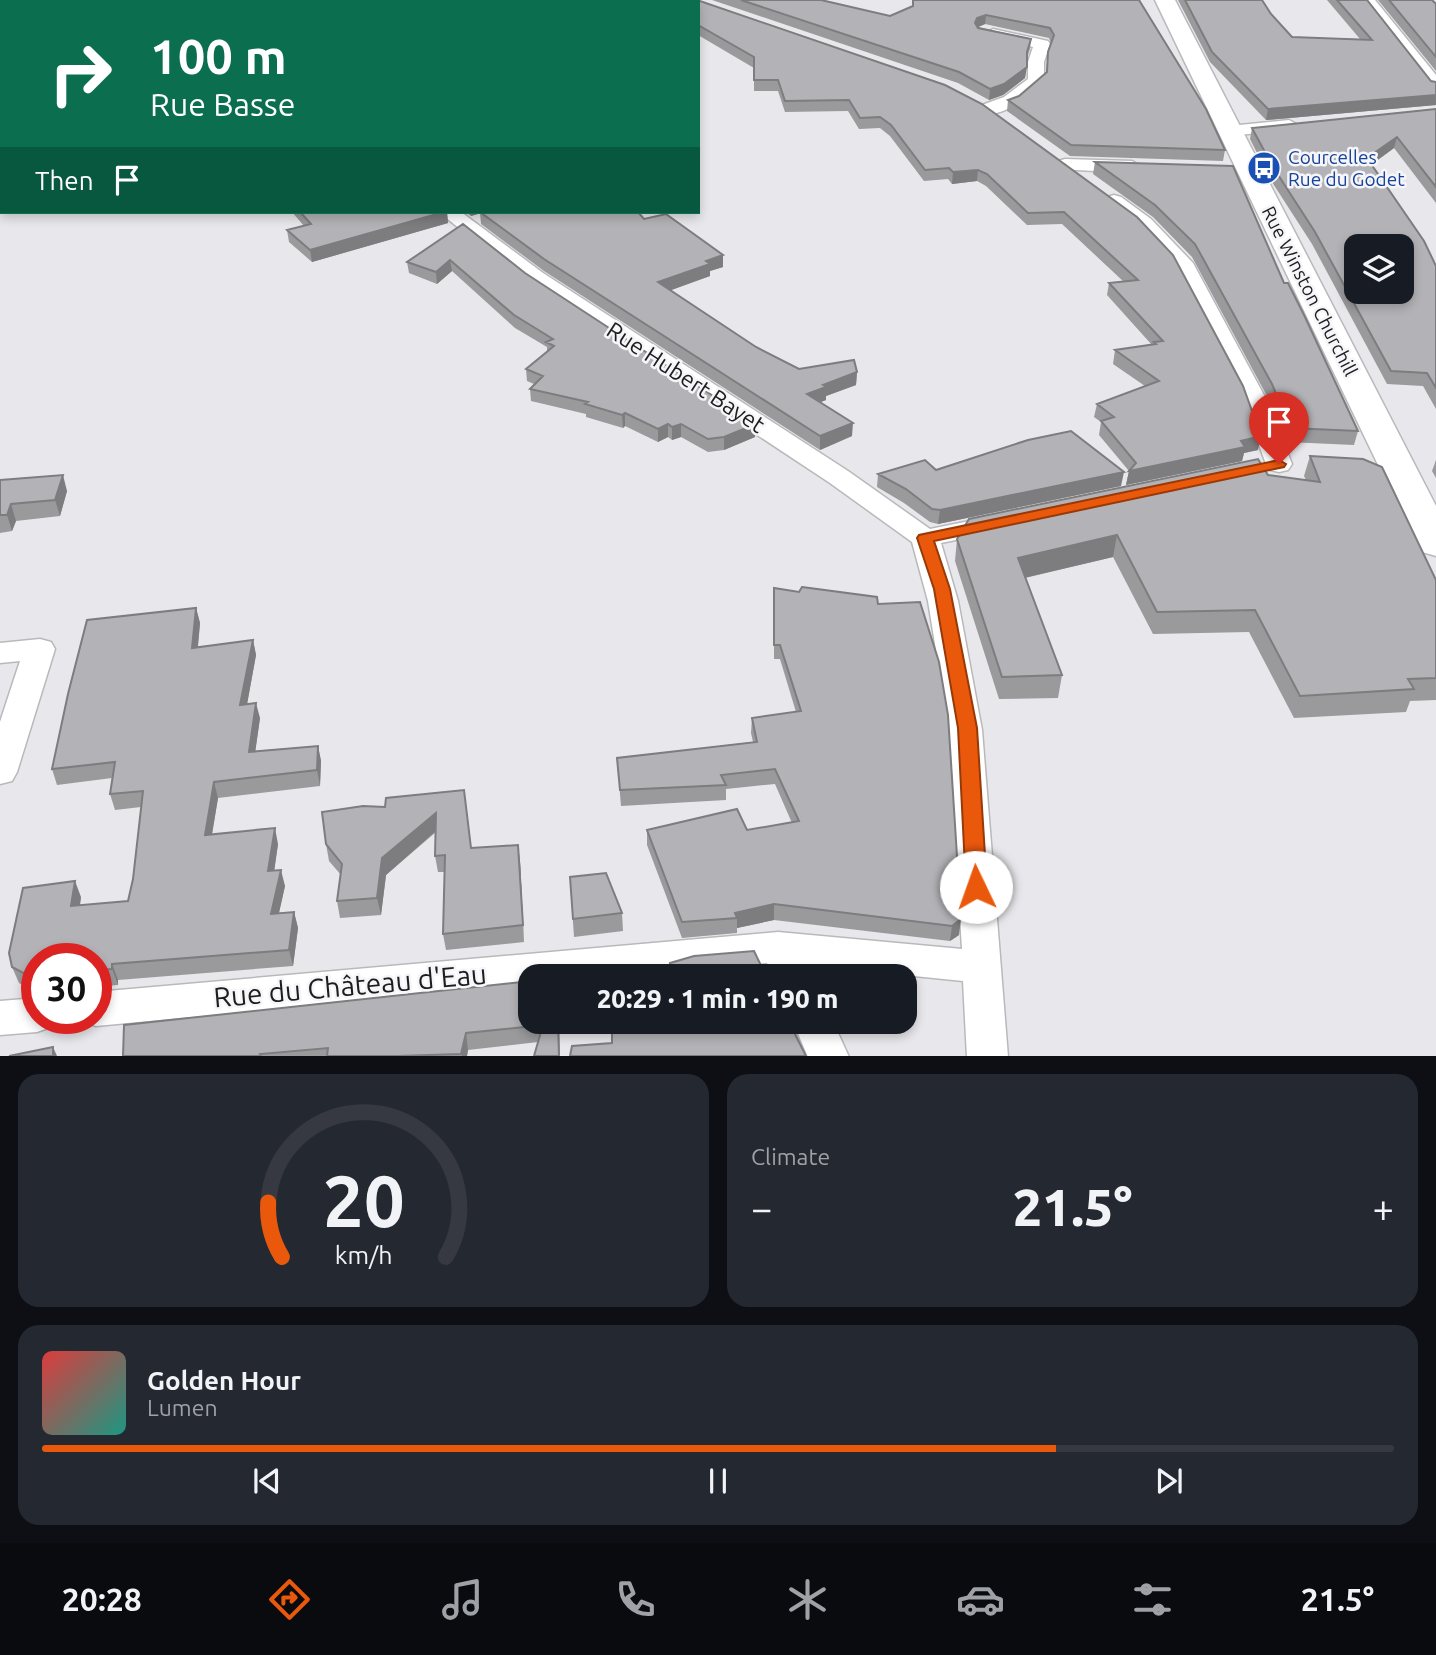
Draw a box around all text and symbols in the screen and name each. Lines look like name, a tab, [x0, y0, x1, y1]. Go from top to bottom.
icon: right	[35, 28, 126, 119]
text: 100 m	[150, 28, 287, 83]
text: Rue Basse	[150, 86, 295, 122]
place label: Courcelles Rue du Godet	[1288, 146, 1405, 190]
bus stop icon: Courcelles Rue du Godet	[1245, 149, 1283, 187]
icon: arrive	[108, 161, 146, 199]
text: Then	[35, 166, 94, 195]
street label: Rue Winston Churchill	[1258, 202, 1362, 380]
map controls	[1344, 234, 1414, 304]
button: layers	[1344, 234, 1414, 304]
street label: Rue Hubert Bayet	[602, 317, 770, 437]
pin	[1249, 392, 1309, 464]
icon: arrive	[1260, 403, 1298, 441]
position arrow	[939, 850, 1013, 924]
speed limit sign: 30	[21, 943, 112, 1034]
street label: Rue du Château d'Eau	[212, 958, 488, 1012]
text: 20:29 · 1 min · 190 m	[597, 984, 838, 1013]
text: Climate	[751, 1144, 830, 1169]
text: 20	[322, 1159, 405, 1241]
text: 21.5°	[1013, 1178, 1132, 1236]
text: −	[751, 1187, 772, 1229]
text: +	[1373, 1187, 1394, 1229]
text: km/h	[335, 1240, 392, 1268]
text: Golden Hour	[147, 1366, 301, 1395]
text: Lumen	[147, 1395, 218, 1420]
icon: previous	[248, 1462, 286, 1500]
icon: pause	[699, 1462, 737, 1500]
icon: next	[1150, 1462, 1188, 1500]
icon: directions	[265, 1575, 314, 1624]
icon: music	[438, 1575, 487, 1624]
icon: phone	[611, 1575, 660, 1624]
icon: climate	[783, 1575, 832, 1624]
icon: car	[956, 1575, 1005, 1624]
icon: filters	[1128, 1575, 1177, 1624]
text: 20:28	[62, 1581, 142, 1617]
text: 21.5°	[1301, 1581, 1374, 1617]

